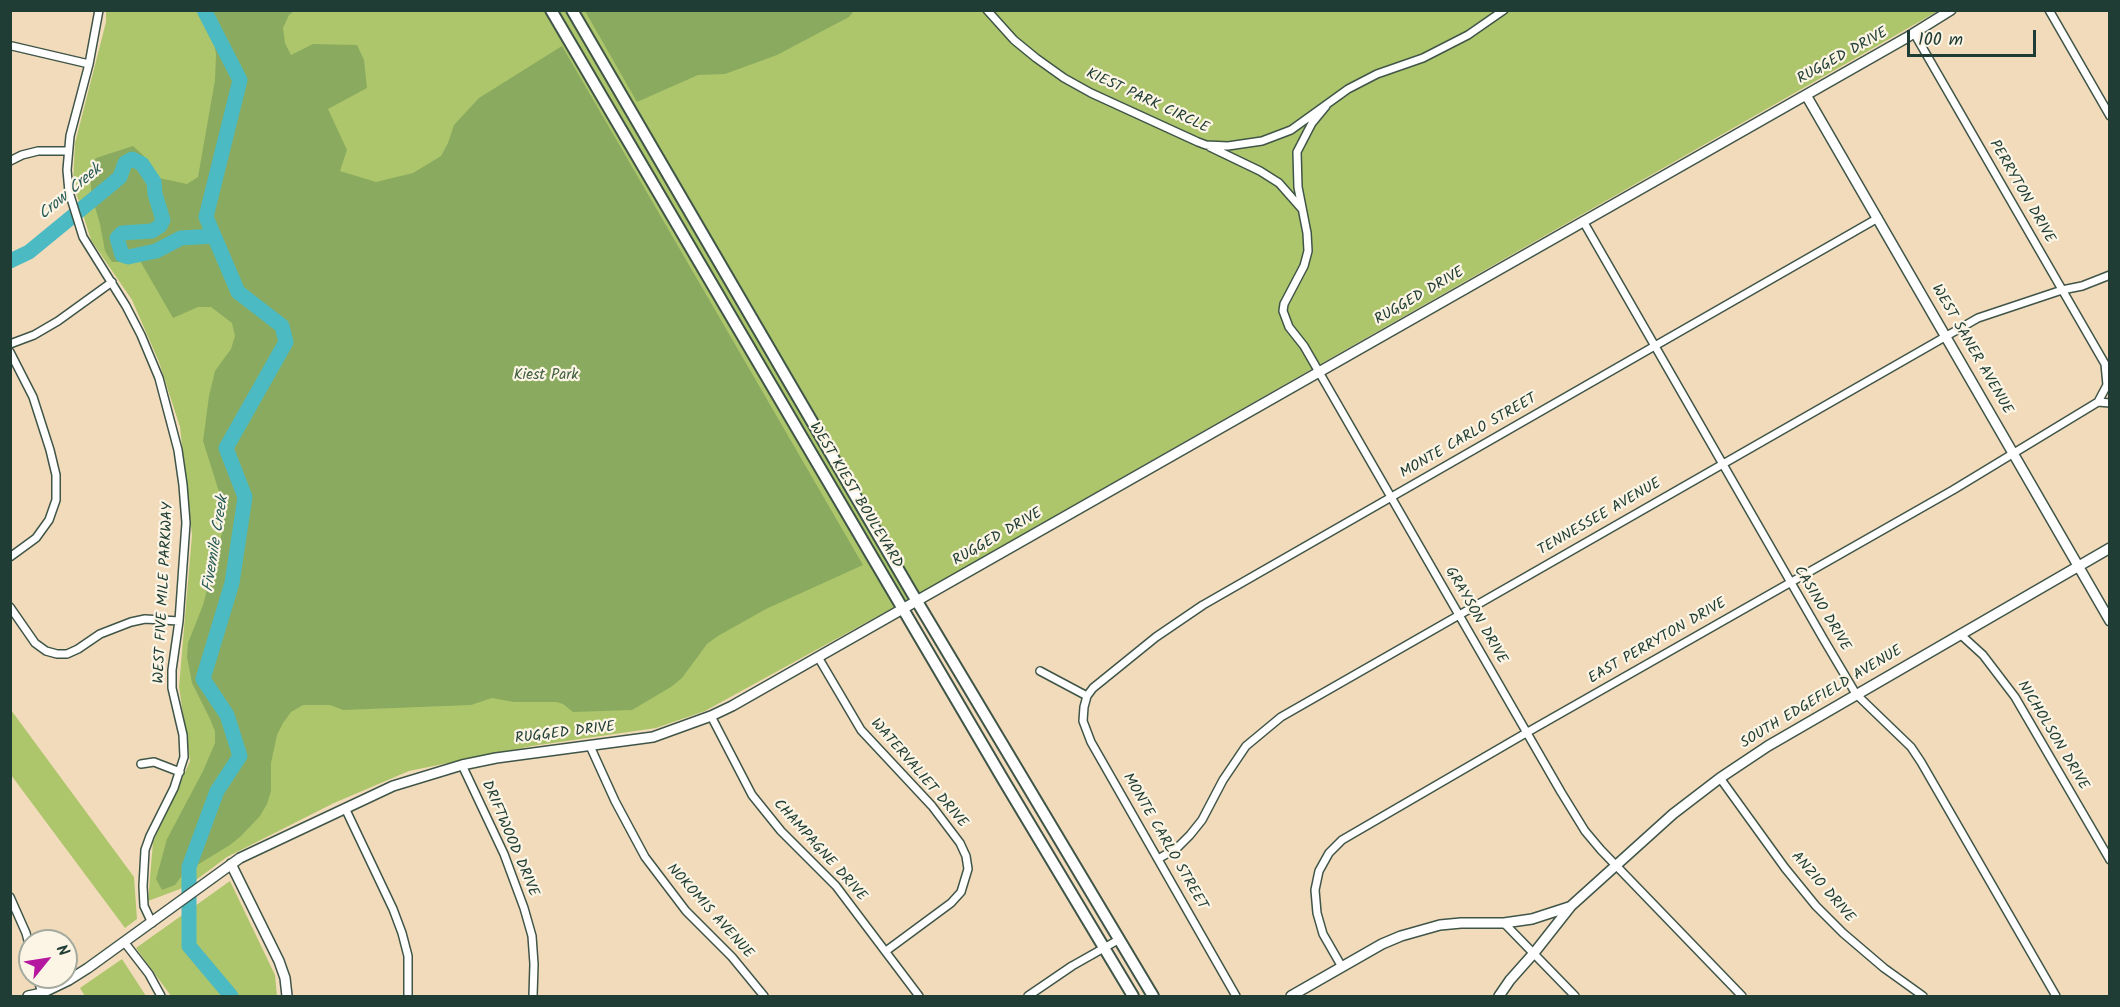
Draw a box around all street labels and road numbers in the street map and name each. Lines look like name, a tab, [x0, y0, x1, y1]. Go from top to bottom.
street label: RUGGED DRIVE	[1795, 25, 1891, 89]
street label: KIEST PARK CIRCLE	[1083, 66, 1211, 138]
street label: PERRYTON DRIVE	[1984, 137, 2058, 247]
street label: RUGGED DRIVE	[1372, 264, 1468, 330]
street label: WEST SANER AVENUE	[1926, 282, 2016, 418]
street label: MONTE CARLO STREET	[1398, 391, 1540, 483]
street label: WEST KIEST BOULEVARD	[804, 420, 906, 572]
street label: TENNESSEE AVENUE	[1535, 475, 1665, 561]
street label: WEST FIVE MILE PARKWAY	[151, 502, 179, 684]
street label: RUGGED DRIVE	[950, 505, 1046, 571]
street label: CASINO DRIVE	[1789, 563, 1853, 655]
street label: GRAYSON DRIVE	[1440, 564, 1510, 668]
street label: EAST PERRYTON DRIVE	[1586, 595, 1730, 689]
street label: SOUTH EDGEFIELD AVENUE	[1738, 643, 1906, 753]
street label: NICHOLSON DRIVE	[2012, 678, 2092, 794]
street label: WATERVALIET DRIVE	[866, 716, 970, 832]
street label: RUGGED DRIVE	[514, 719, 616, 749]
street label: MONTE CARLO STREET	[1118, 771, 1210, 913]
street label: DRIFTWOOD DRIVE	[476, 778, 542, 900]
street label: CHAMPAGNE DRIVE	[768, 796, 870, 906]
street label: ANZIO DRIVE	[1786, 849, 1858, 927]
street label: NOKOMIS AVENUE	[662, 861, 756, 963]

